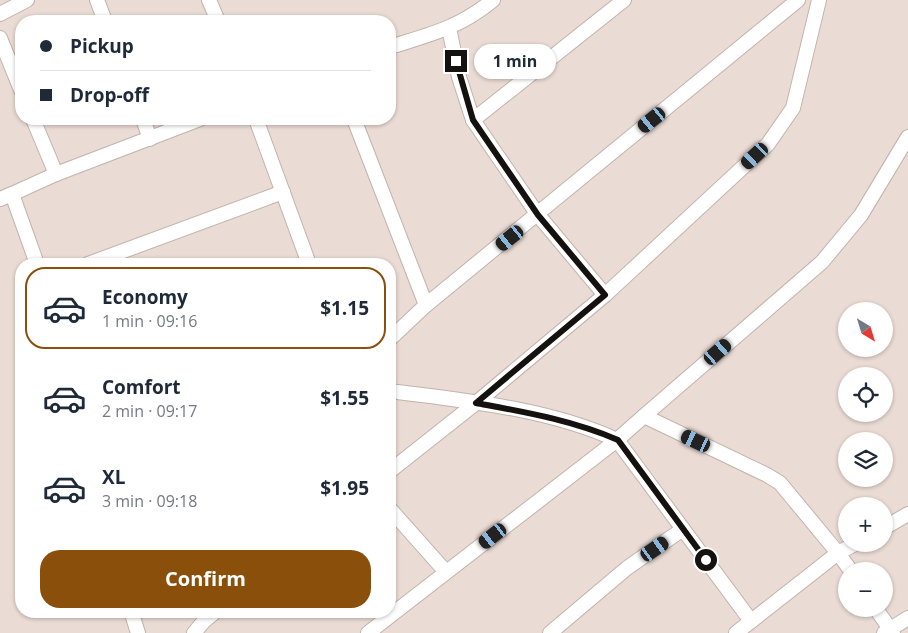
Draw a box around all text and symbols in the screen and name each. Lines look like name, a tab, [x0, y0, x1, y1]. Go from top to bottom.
text: Pickup	[70, 33, 134, 59]
callout: 1 min	[474, 44, 556, 78]
route end	[445, 50, 467, 72]
text: 1 min	[493, 50, 537, 72]
text: Drop-off	[70, 82, 149, 108]
car	[635, 105, 668, 135]
car	[738, 140, 771, 172]
car	[493, 223, 526, 253]
text: Economy	[102, 284, 188, 310]
icon: car	[42, 286, 87, 331]
text: $1.15	[320, 295, 369, 321]
north arrow	[838, 302, 892, 358]
map controls	[838, 302, 893, 617]
text: 1 min · 09:16	[102, 310, 197, 332]
car	[701, 336, 734, 368]
button: locate	[838, 367, 893, 422]
text: Comfort	[102, 374, 181, 400]
icon: car	[42, 376, 87, 421]
text: $1.55	[320, 385, 369, 411]
text: 2 min · 09:17	[102, 400, 197, 422]
car	[679, 428, 712, 454]
button: layers	[838, 432, 893, 487]
text: XL	[102, 464, 125, 490]
icon: car	[42, 466, 87, 511]
text: $1.95	[320, 475, 369, 501]
text: 3 min · 09:18	[102, 490, 197, 512]
button: +	[838, 497, 893, 552]
car	[476, 521, 509, 551]
car	[638, 534, 671, 564]
route start	[695, 549, 717, 571]
button: Confirm	[40, 550, 371, 608]
button: −	[838, 562, 893, 617]

